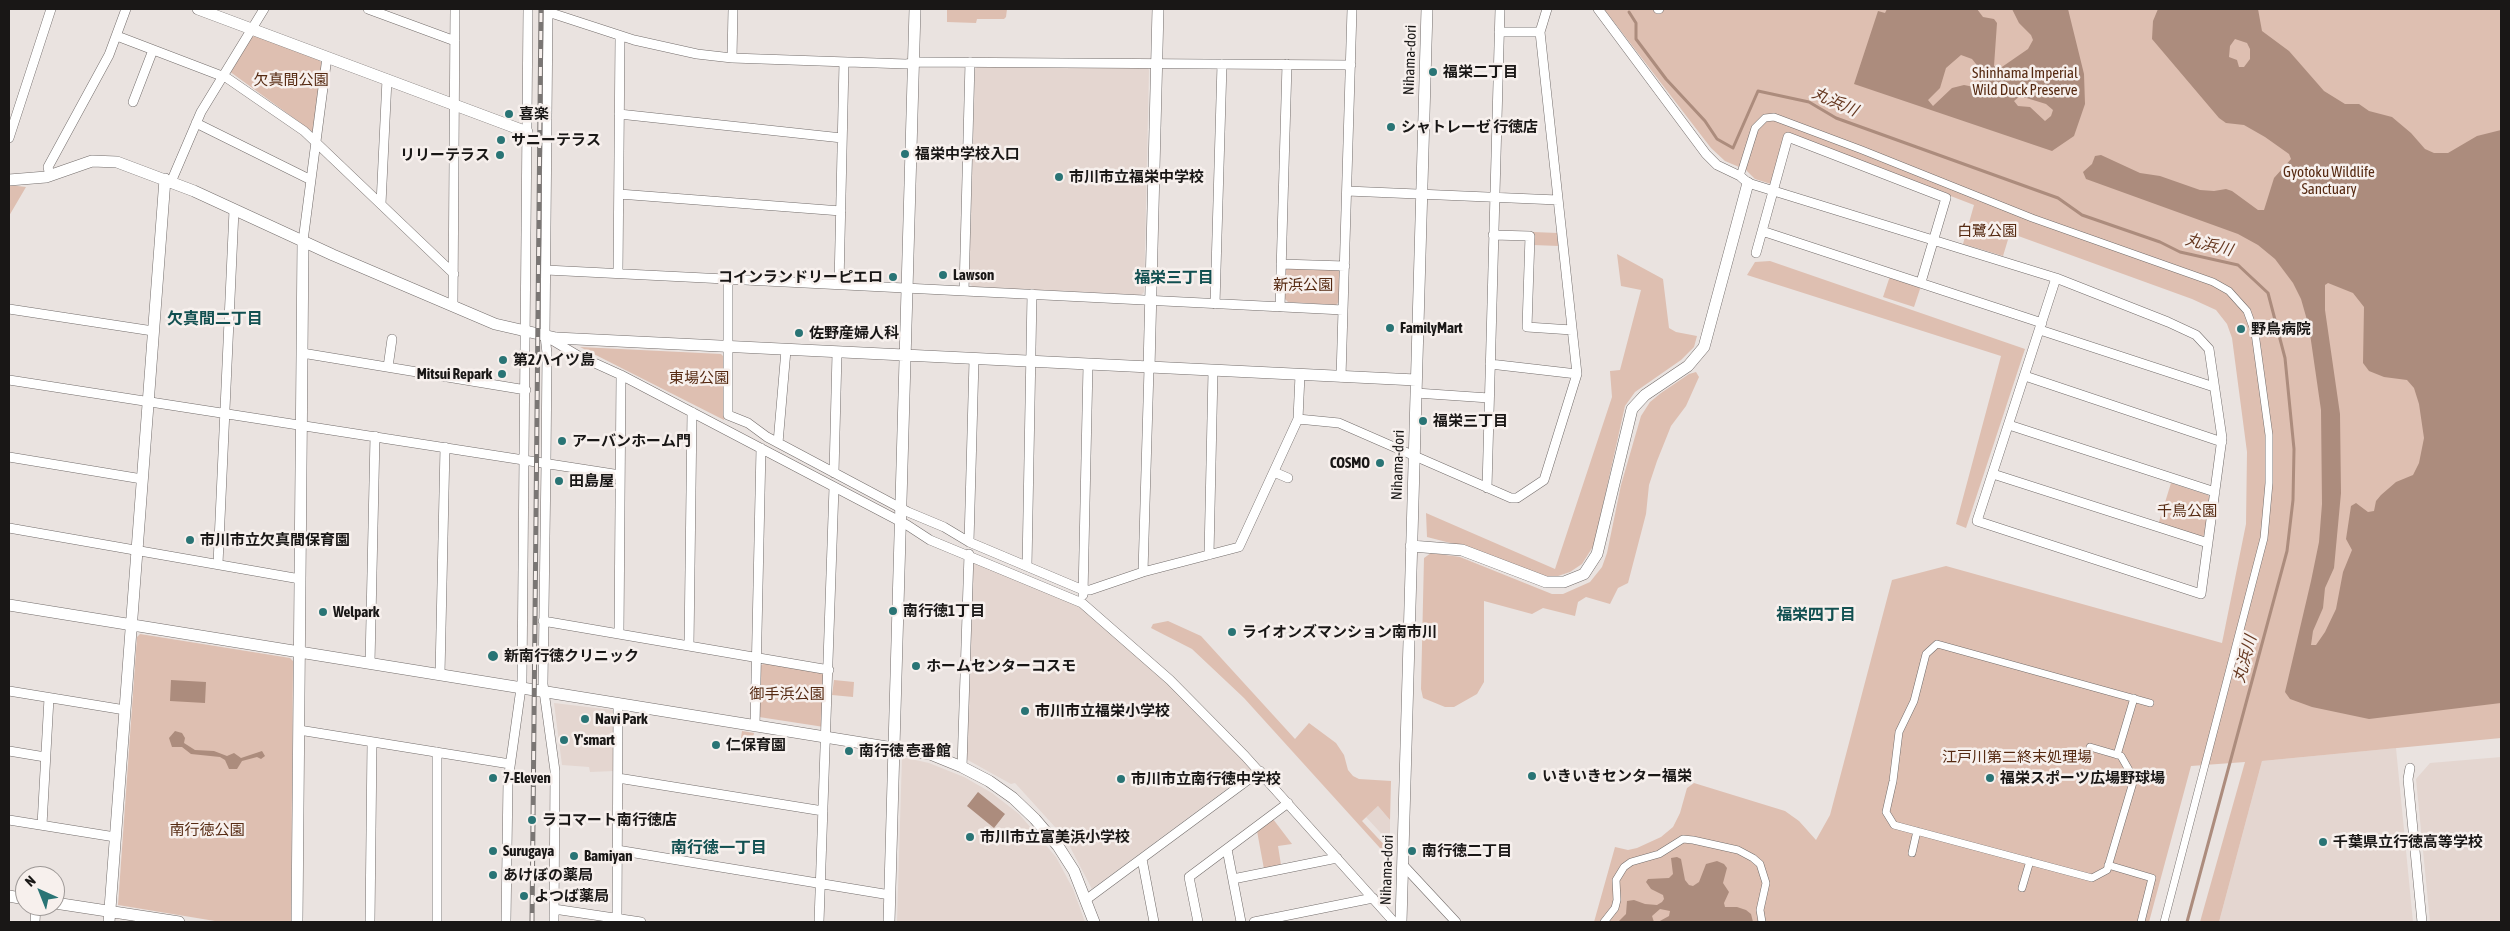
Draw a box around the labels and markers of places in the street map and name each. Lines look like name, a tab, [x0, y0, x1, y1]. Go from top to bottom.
place label: 福栄二丁目	[1443, 63, 1518, 81]
marker: 福栄二丁目	[1427, 66, 1439, 78]
place label: 喜楽	[519, 105, 549, 123]
marker: 喜楽	[503, 108, 515, 120]
place label: シャトレーゼ 行徳店	[1401, 118, 1538, 136]
marker: シャトレーゼ 行徳店	[1385, 121, 1397, 133]
place label: サニーテラス	[511, 131, 601, 149]
marker: サニーテラス	[495, 134, 507, 146]
place label: 福栄中学校入口	[915, 145, 1020, 163]
place label: リリーテラス	[400, 146, 490, 164]
marker: 福栄中学校入口	[899, 148, 911, 160]
marker: リリーテラス	[494, 149, 506, 161]
place label: 市川市立福栄中学校	[1069, 168, 1204, 186]
marker: 市川市立福栄中学校	[1053, 171, 1065, 183]
place label: Lawson	[953, 266, 994, 284]
place label: コインランドリーピエロ	[718, 268, 883, 286]
marker: Lawson	[937, 269, 949, 281]
marker: コインランドリーピエロ	[887, 271, 899, 283]
place label: FamilyMart	[1400, 319, 1463, 337]
place label: 野鳥病院	[2251, 320, 2311, 338]
marker: FamilyMart	[1384, 322, 1396, 334]
marker: 野鳥病院	[2235, 323, 2247, 335]
place label: 佐野産婦人科	[809, 324, 899, 342]
marker: 佐野産婦人科	[793, 327, 805, 339]
place label: 第2ハイツ島	[513, 351, 595, 369]
marker: 第2ハイツ島	[497, 354, 509, 366]
place label: Mitsui Repark	[417, 365, 492, 383]
marker: Mitsui Repark	[496, 368, 508, 380]
place label: 福栄三丁目	[1433, 412, 1508, 430]
marker: 福栄三丁目	[1417, 415, 1429, 427]
place label: アーバンホーム門	[572, 432, 691, 450]
marker: アーバンホーム門	[556, 435, 568, 447]
place label: COSMO	[1330, 454, 1370, 472]
marker: COSMO	[1374, 457, 1386, 469]
place label: 田島屋	[569, 472, 614, 490]
marker: 田島屋	[553, 475, 565, 487]
place label: 市川市立欠真間保育園	[200, 531, 350, 549]
marker: 市川市立欠真間保育園	[184, 534, 196, 546]
place label: 南行徳1丁目	[903, 602, 985, 620]
place label: Welpark	[333, 603, 379, 621]
marker: 南行徳1丁目	[887, 605, 899, 617]
marker: Welpark	[317, 606, 329, 618]
place label: ライオンズマンション南市川	[1242, 623, 1437, 641]
marker: ライオンズマンション南市川	[1226, 626, 1238, 638]
place label: 新南行徳クリニック	[504, 647, 639, 665]
marker: 新南行徳クリニック	[486, 649, 500, 663]
place label: ホームセンターコスモ	[926, 657, 1076, 675]
marker: ホームセンターコスモ	[910, 660, 922, 672]
place label: 市川市立福栄小学校	[1035, 702, 1170, 720]
marker: 市川市立福栄小学校	[1019, 705, 1031, 717]
place label: Navi Park	[595, 710, 648, 728]
marker: Navi Park	[579, 713, 591, 725]
place label: Y'smart	[574, 731, 615, 749]
marker: Y'smart	[558, 734, 570, 746]
place label: 仁保育園	[726, 736, 786, 754]
marker: 仁保育園	[710, 739, 722, 751]
place label: 南行徳 壱番館	[859, 742, 951, 760]
marker: 南行徳 壱番館	[843, 745, 855, 757]
place label: いきいきセンター福栄	[1542, 767, 1692, 785]
place label: 7-Eleven	[503, 769, 551, 787]
place label: 福栄スポーツ広場野球場	[2000, 769, 2165, 787]
place label: 市川市立南行徳中学校	[1131, 770, 1281, 788]
marker: いきいきセンター福栄	[1526, 770, 1538, 782]
marker: 7-Eleven	[487, 772, 499, 784]
marker: 福栄スポーツ広場野球場	[1984, 772, 1996, 784]
marker: 市川市立南行徳中学校	[1115, 773, 1127, 785]
place label: ラコマート南行徳店	[542, 811, 677, 829]
marker: ラコマート南行徳店	[526, 814, 538, 826]
place label: 市川市立富美浜小学校	[980, 828, 1130, 846]
marker: 市川市立富美浜小学校	[964, 831, 976, 843]
place label: 千葉県立行徳高等学校	[2333, 833, 2483, 851]
marker: 千葉県立行徳高等学校	[2317, 836, 2329, 848]
place label: Surugaya	[503, 842, 554, 860]
place label: 南行徳二丁目	[1422, 842, 1512, 860]
marker: Surugaya	[487, 845, 499, 857]
marker: 南行徳二丁目	[1406, 845, 1418, 857]
place label: Bamiyan	[584, 847, 633, 865]
marker: Bamiyan	[568, 850, 580, 862]
place label: あけぼの薬局	[503, 866, 593, 884]
marker: あけぼの薬局	[487, 869, 499, 881]
place label: よつば薬局	[534, 887, 609, 905]
marker: よつば薬局	[518, 890, 530, 902]

